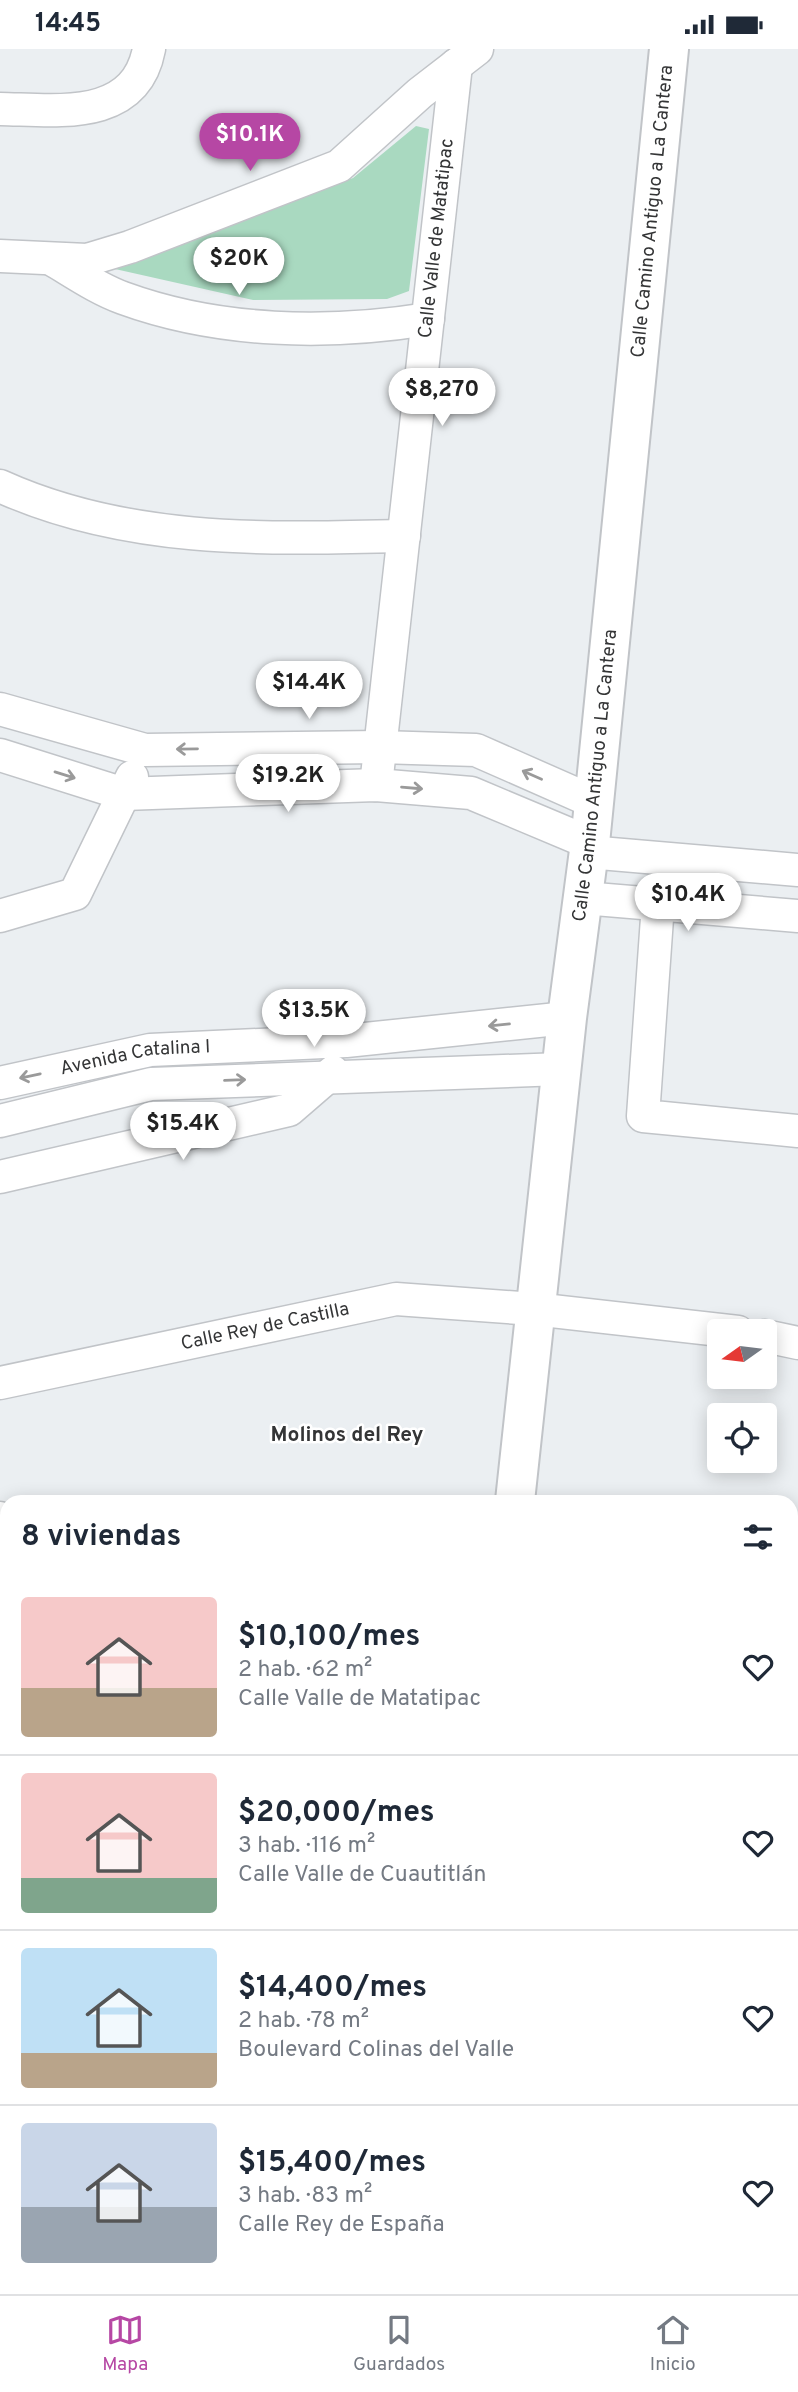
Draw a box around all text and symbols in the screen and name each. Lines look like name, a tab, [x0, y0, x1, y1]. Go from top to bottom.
text: 14:45	[35, 8, 101, 41]
street label: Calle Camino Antiguo a La Cantera	[626, 64, 679, 359]
pin: $10.1K	[193, 113, 307, 173]
text: $10.1K	[215, 121, 285, 150]
street label: Calle Valle de Matatipac	[414, 137, 460, 340]
pin: $20K	[198, 237, 280, 297]
text: $20K	[209, 245, 269, 274]
pin: $8,270	[385, 369, 499, 428]
text: $8,270	[405, 376, 479, 405]
street label: Calle Camino Antiguo a La Cantera	[568, 628, 623, 923]
pin: $14.4K	[252, 661, 366, 721]
text: $14.4K	[272, 669, 346, 698]
one-way arrow	[176, 742, 199, 756]
pin: $19.2K	[231, 755, 345, 814]
text: $19.2K	[251, 762, 325, 791]
one-way arrow	[522, 768, 543, 781]
one-way arrow	[54, 770, 76, 783]
one-way arrow	[400, 782, 423, 795]
pin: $10.4K	[631, 873, 745, 933]
text: $10.4K	[651, 881, 725, 910]
pin: $13.5K	[257, 989, 371, 1049]
text: $13.5K	[278, 997, 350, 1026]
one-way arrow	[488, 1019, 510, 1032]
street label: Avenida Catalina I	[58, 1035, 211, 1081]
one-way arrow	[19, 1070, 42, 1083]
one-way arrow	[223, 1074, 246, 1087]
pin: $15.4K	[126, 1103, 240, 1162]
text: $15.4K	[146, 1110, 220, 1139]
street label: Calle Rey de Castilla	[179, 1297, 351, 1356]
north arrow	[707, 1319, 777, 1389]
map controls	[707, 1319, 777, 1473]
button: locate	[707, 1403, 777, 1473]
district label: Molinos del Rey	[270, 1422, 424, 1449]
icon: filters	[739, 1518, 777, 1556]
text: 8 viviendas	[21, 1519, 181, 1556]
text: $10,100/mes	[238, 1619, 420, 1656]
icon: home	[77, 1625, 161, 1709]
icon: heart	[739, 1648, 777, 1686]
text: 2 hab. · 62 m²	[238, 1656, 372, 1685]
text: Calle Valle de Matatipac	[238, 1685, 481, 1714]
text: $20,000/mes	[238, 1795, 434, 1832]
icon: home	[77, 1801, 161, 1885]
icon: heart	[739, 1824, 777, 1862]
text: 3 hab. · 116 m²	[238, 1832, 375, 1861]
text: Calle Valle de Cuautitlán	[238, 1861, 486, 1890]
text: $14,400/mes	[238, 1970, 427, 2007]
icon: home	[77, 1976, 161, 2060]
icon: heart	[739, 1999, 777, 2037]
text: 2 hab. · 78 m²	[238, 2007, 369, 2036]
text: Boulevard Colinas del Valle	[238, 2036, 514, 2065]
text: $15,400/mes	[238, 2145, 426, 2182]
icon: home	[77, 2151, 161, 2235]
icon: heart	[739, 2174, 777, 2212]
text: 3 hab. · 83 m²	[238, 2182, 372, 2211]
text: Calle Rey de España	[238, 2211, 445, 2240]
tab: Mapa	[102, 2311, 148, 2377]
tab: Guardados	[353, 2311, 445, 2377]
tab: Inicio	[650, 2311, 696, 2377]

